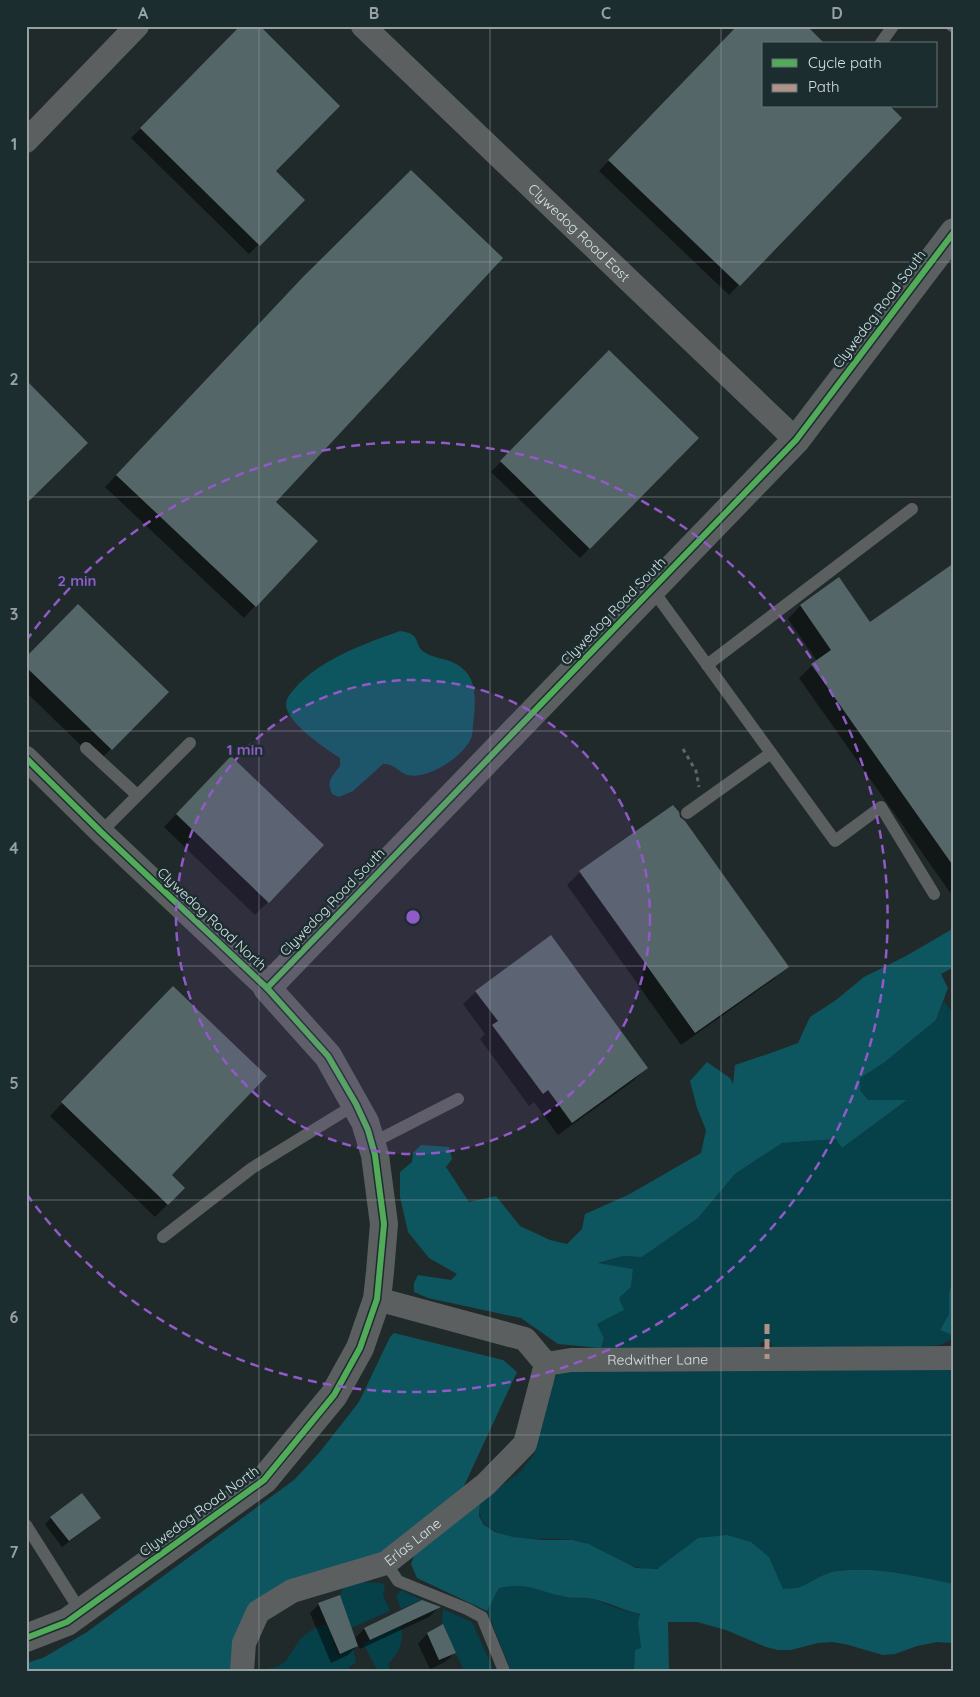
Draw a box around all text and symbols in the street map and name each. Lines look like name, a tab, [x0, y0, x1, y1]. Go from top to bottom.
text: A	[138, 3, 149, 23]
text: B	[369, 3, 379, 23]
text: C	[601, 3, 611, 23]
text: D	[831, 3, 843, 23]
legend	[762, 42, 938, 108]
text: Cycle path	[808, 53, 882, 72]
text: Path	[808, 77, 840, 96]
text: 1	[11, 134, 17, 154]
street label: Clywedog Road East	[524, 180, 634, 286]
street label: Clywedog Road South	[829, 246, 929, 372]
text: 2	[9, 369, 19, 389]
street label: Clywedog Road South	[557, 553, 669, 669]
text: 2 min	[57, 571, 97, 590]
text: 3	[10, 604, 18, 624]
text: 1 min	[227, 740, 263, 759]
text: 4	[9, 838, 19, 858]
street label: Clywedog Road South	[276, 844, 388, 960]
street label: Clywedog Road North	[153, 864, 271, 974]
centre of rings	[404, 908, 422, 926]
text: 5	[9, 1073, 19, 1093]
text: 6	[10, 1307, 19, 1327]
street label: Redwither Lane	[607, 1350, 708, 1369]
street label: Clywedog Road North	[136, 1462, 262, 1560]
street label: Erlas Lane	[381, 1514, 445, 1570]
text: 7	[10, 1542, 19, 1562]

